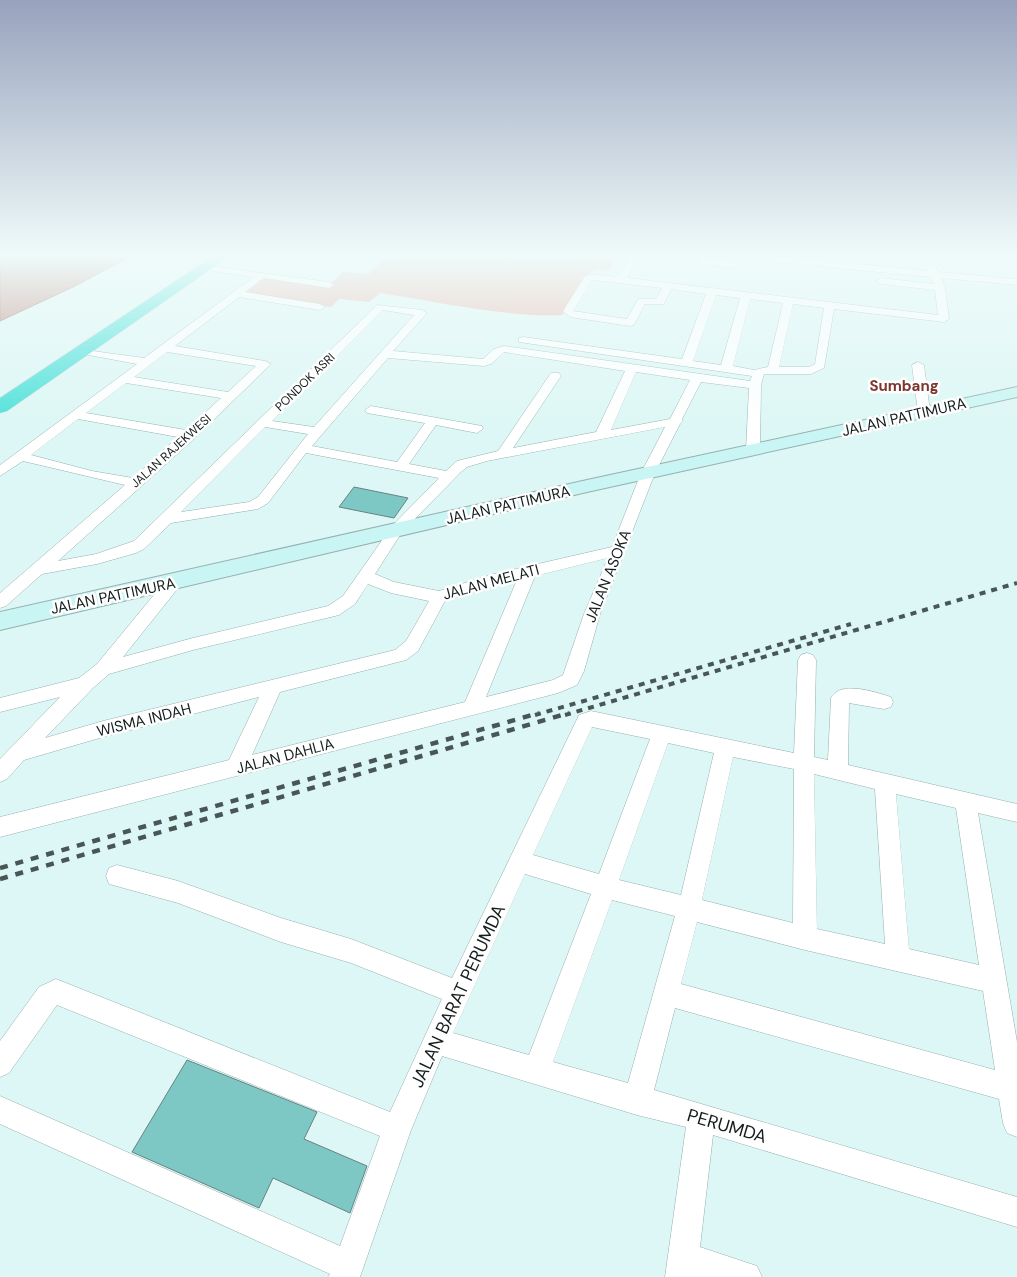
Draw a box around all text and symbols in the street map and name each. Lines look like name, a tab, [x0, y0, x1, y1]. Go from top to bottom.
street label: PONDOK ASRI	[272, 349, 338, 415]
district label: Sumbang	[869, 376, 939, 396]
street label: JALAN PATTIMURA	[840, 393, 968, 441]
street label: JALAN RAJEKWESI	[128, 411, 214, 491]
street label: JALAN PATTIMURA	[444, 481, 572, 529]
street label: JALAN ASOKA	[580, 527, 636, 625]
street label: JALAN MELATI	[441, 560, 541, 604]
street label: JALAN PATTIMURA	[49, 573, 177, 619]
street label: WISMA INDAH	[95, 699, 193, 741]
street label: JALAN DAHLIA	[234, 733, 336, 779]
street label: JALAN BARAT PERUMDA	[405, 901, 511, 1091]
street label: PERUMDA	[684, 1103, 770, 1149]

